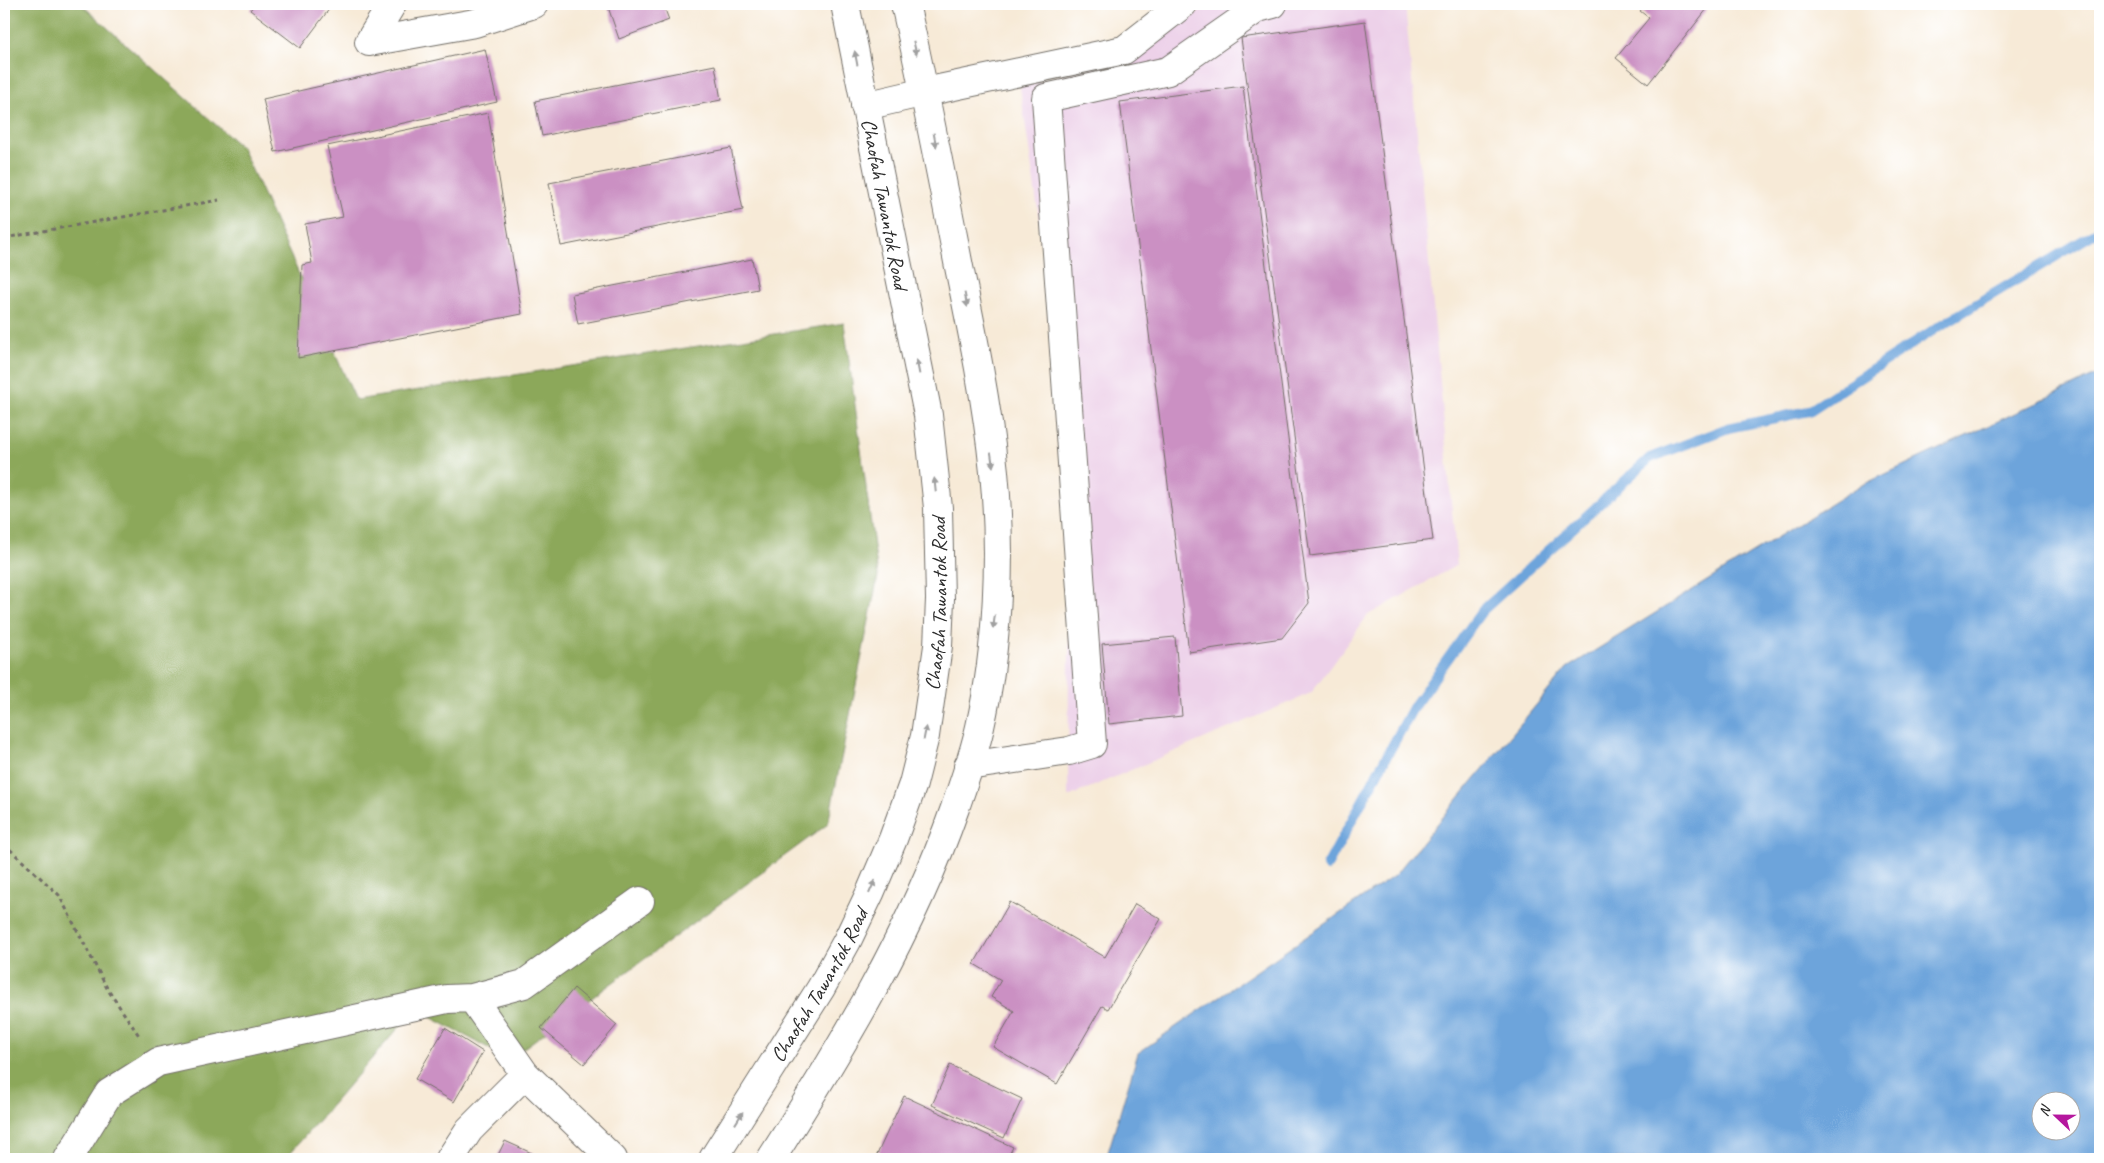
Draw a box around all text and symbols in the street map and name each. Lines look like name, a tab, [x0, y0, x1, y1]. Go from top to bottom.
one-way arrow	[911, 41, 919, 56]
one-way arrow	[851, 50, 859, 66]
street label: Chaofah Tawantok Road	[856, 116, 915, 295]
one-way arrow	[931, 133, 939, 148]
one-way arrow	[962, 292, 970, 308]
one-way arrow	[914, 359, 922, 375]
one-way arrow	[988, 452, 996, 468]
one-way arrow	[931, 476, 939, 492]
street label: Chaofah Tawantok Road	[919, 513, 953, 692]
one-way arrow	[990, 614, 998, 630]
one-way arrow	[921, 726, 929, 741]
one-way arrow	[869, 880, 877, 894]
street label: Chaofah Tawantok Road	[765, 901, 875, 1067]
north arrow	[2032, 1090, 2082, 1140]
text: N	[2035, 1102, 2055, 1119]
one-way arrow	[734, 1111, 743, 1125]

